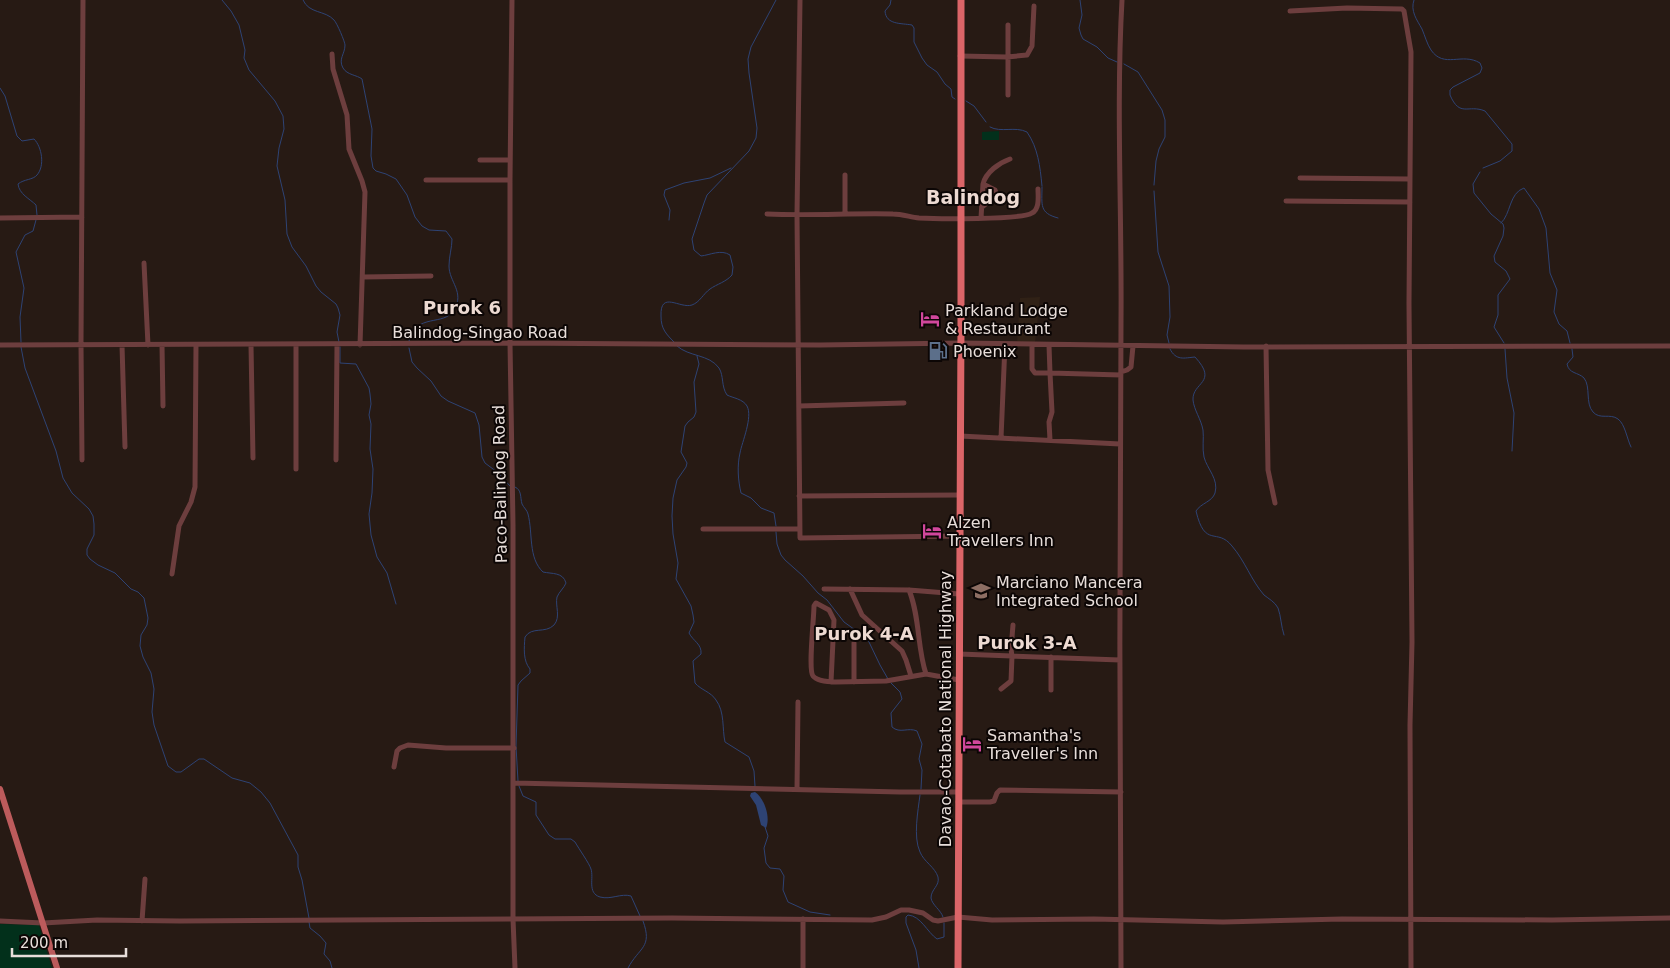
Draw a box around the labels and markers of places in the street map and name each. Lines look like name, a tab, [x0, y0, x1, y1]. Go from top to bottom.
place label: Parkland Lodge & Restaurant	[945, 301, 1068, 338]
hotel icon: Parkland Lodge & Restaurant	[919, 308, 941, 330]
fuel station icon: Phoenix	[927, 340, 949, 362]
place label: Phoenix	[953, 342, 1016, 361]
place label: Alzen Travellers Inn	[946, 513, 1054, 550]
hotel icon: Alzen Travellers Inn	[921, 520, 943, 542]
place label: Marciano Mancera Integrated School	[996, 573, 1143, 610]
school or university icon: Marciano Mancera Integrated School	[970, 580, 992, 602]
place label: Samantha's Traveller's Inn	[986, 726, 1098, 763]
hotel icon: Samantha's Traveller's Inn	[961, 733, 983, 755]

